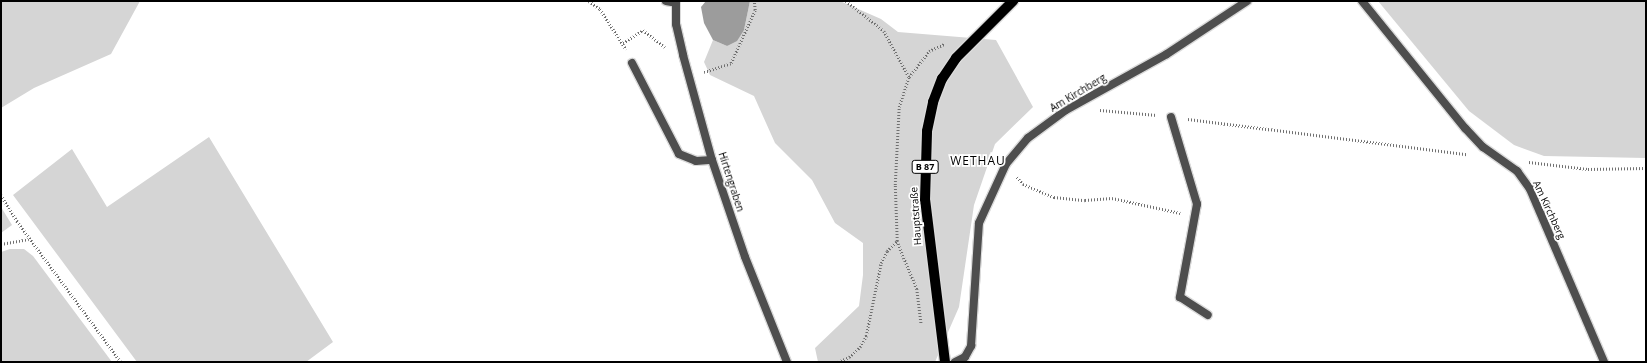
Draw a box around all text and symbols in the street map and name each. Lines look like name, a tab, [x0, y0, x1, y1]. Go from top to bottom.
street label: Am Kirchberg	[1048, 72, 1108, 114]
street label: Hirtengraben	[716, 151, 746, 213]
district label: WETHAU	[950, 154, 1006, 168]
road number: B 87	[911, 160, 939, 174]
street label: Am Kirchberg	[1530, 179, 1568, 241]
street label: Hauptstraße	[908, 186, 924, 246]

